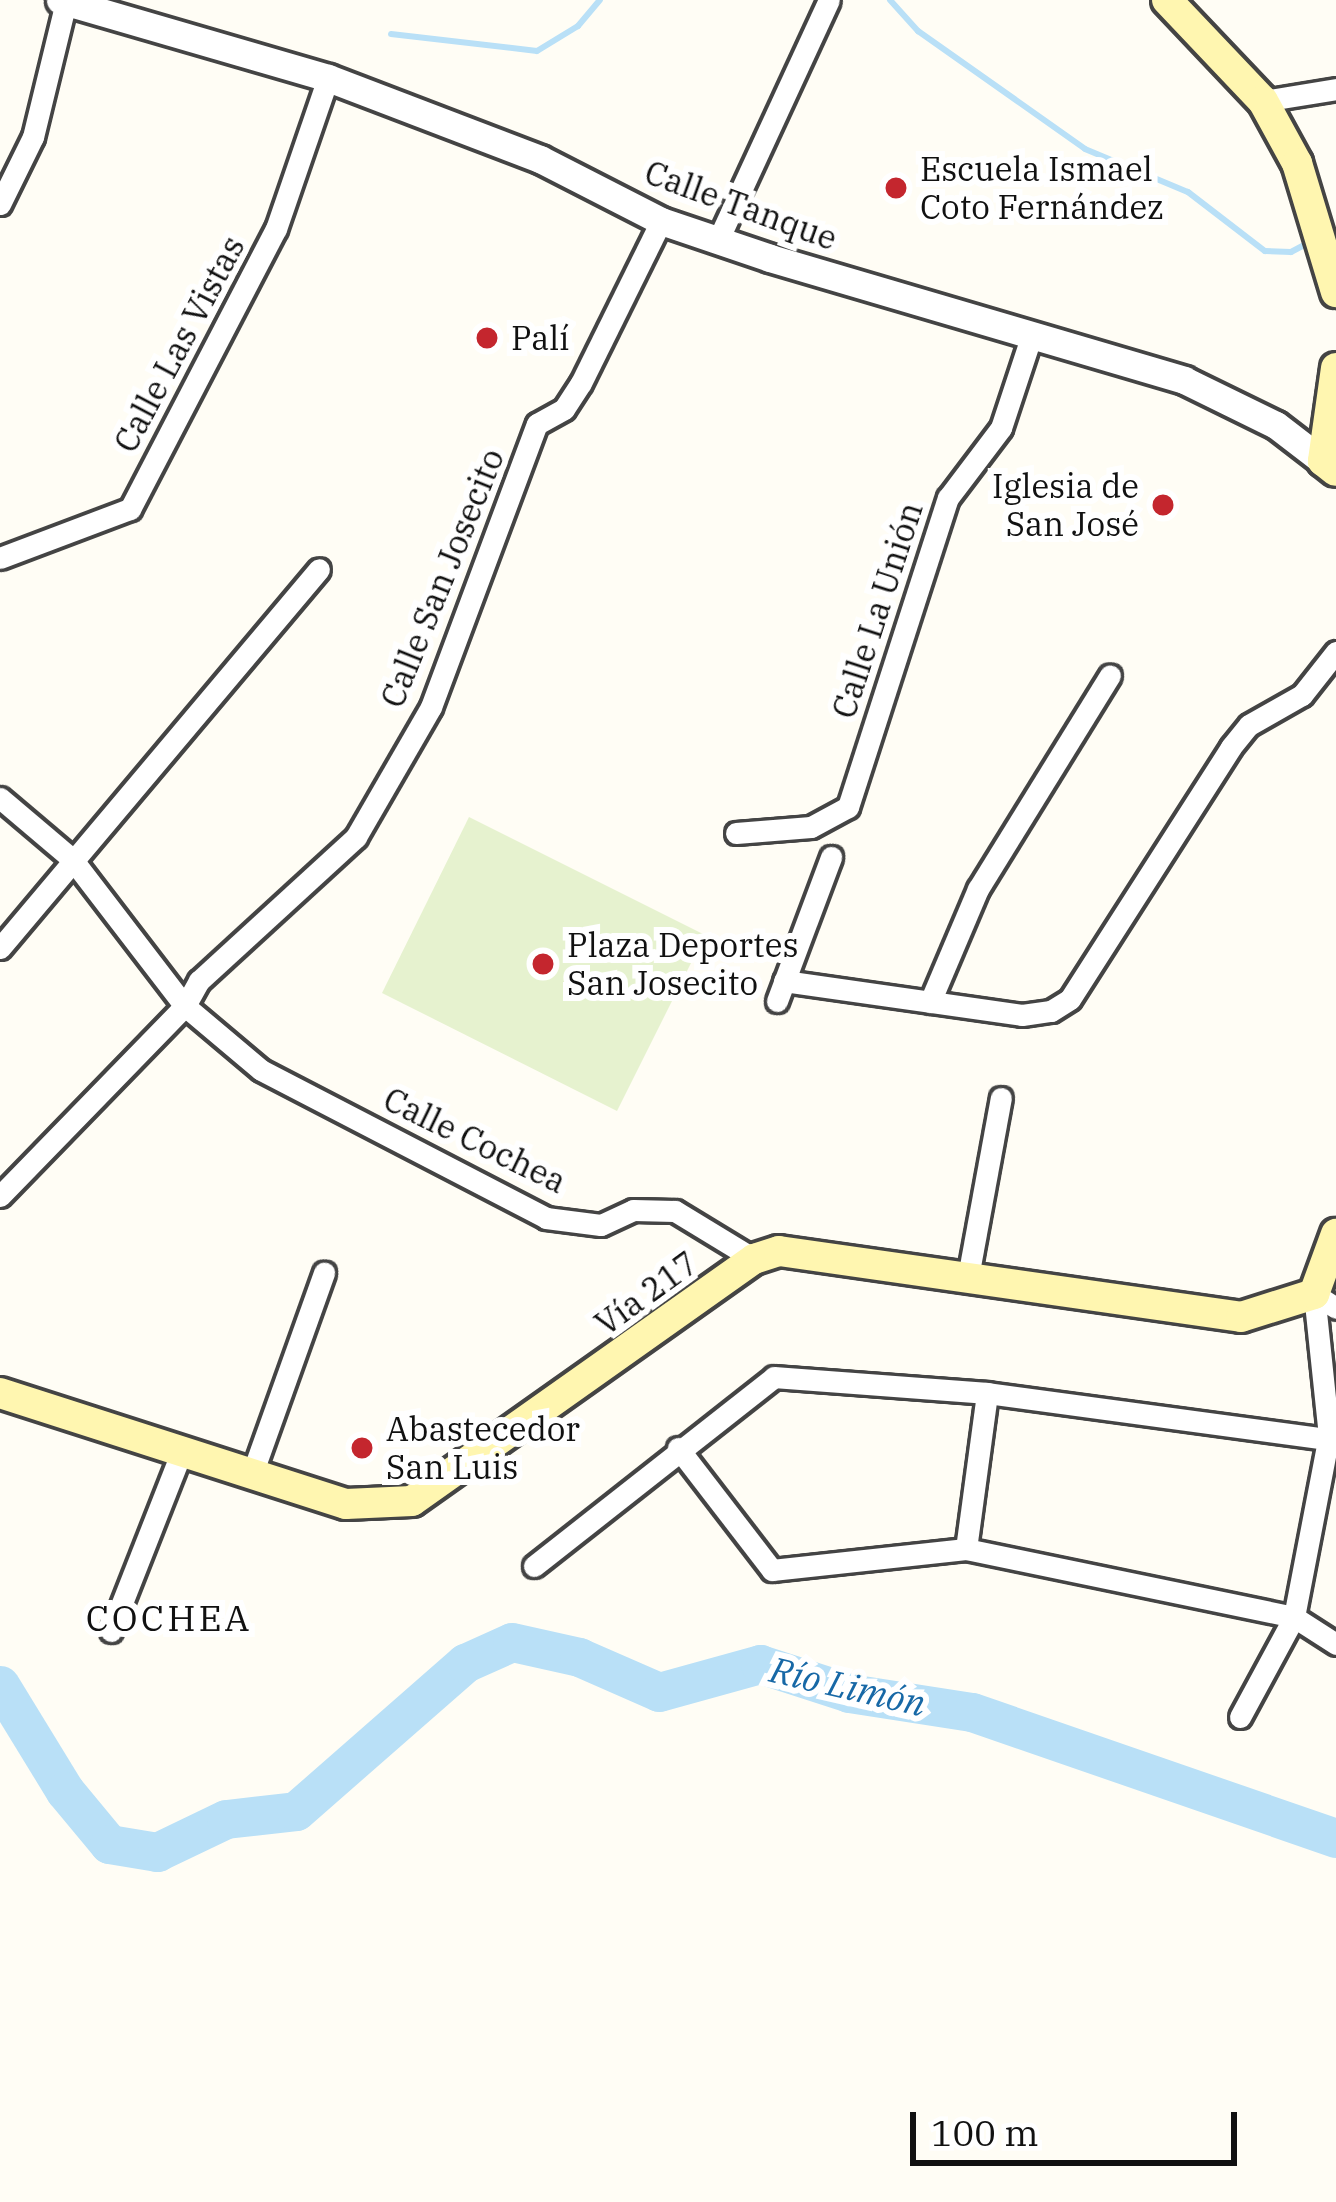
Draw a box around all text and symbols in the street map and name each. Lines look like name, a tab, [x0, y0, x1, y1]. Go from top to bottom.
place label: Escuela Ismael Coto Fernández	[920, 149, 1164, 227]
street label: Calle Tanque	[640, 152, 842, 258]
marker: Escuela Ismael Coto Fernández	[883, 175, 909, 201]
street label: Calle Las Vistas	[105, 229, 253, 459]
place label: Palí	[511, 318, 569, 358]
marker: Palí	[474, 325, 500, 351]
street label: Calle San Josecito	[372, 443, 512, 713]
place label: Iglesia de San José	[992, 466, 1139, 544]
marker: Iglesia de San José	[1150, 492, 1176, 518]
street label: Calle La Unión	[823, 497, 931, 723]
place label: Plaza Deportes San Josecito	[567, 925, 799, 1003]
marker: Plaza Deportes San Josecito	[530, 951, 556, 977]
street label: Calle Cochea	[377, 1079, 573, 1201]
street label: Vía 217	[587, 1243, 705, 1343]
place label: Abastecedor San Luis	[386, 1409, 580, 1487]
marker: Abastecedor San Luis	[349, 1435, 375, 1461]
district label: COCHEA	[86, 1596, 252, 1640]
water label: Río Limón	[766, 1647, 930, 1725]
scale bar	[916, 2088, 1243, 2162]
text: 100 m	[931, 2109, 1038, 2156]

